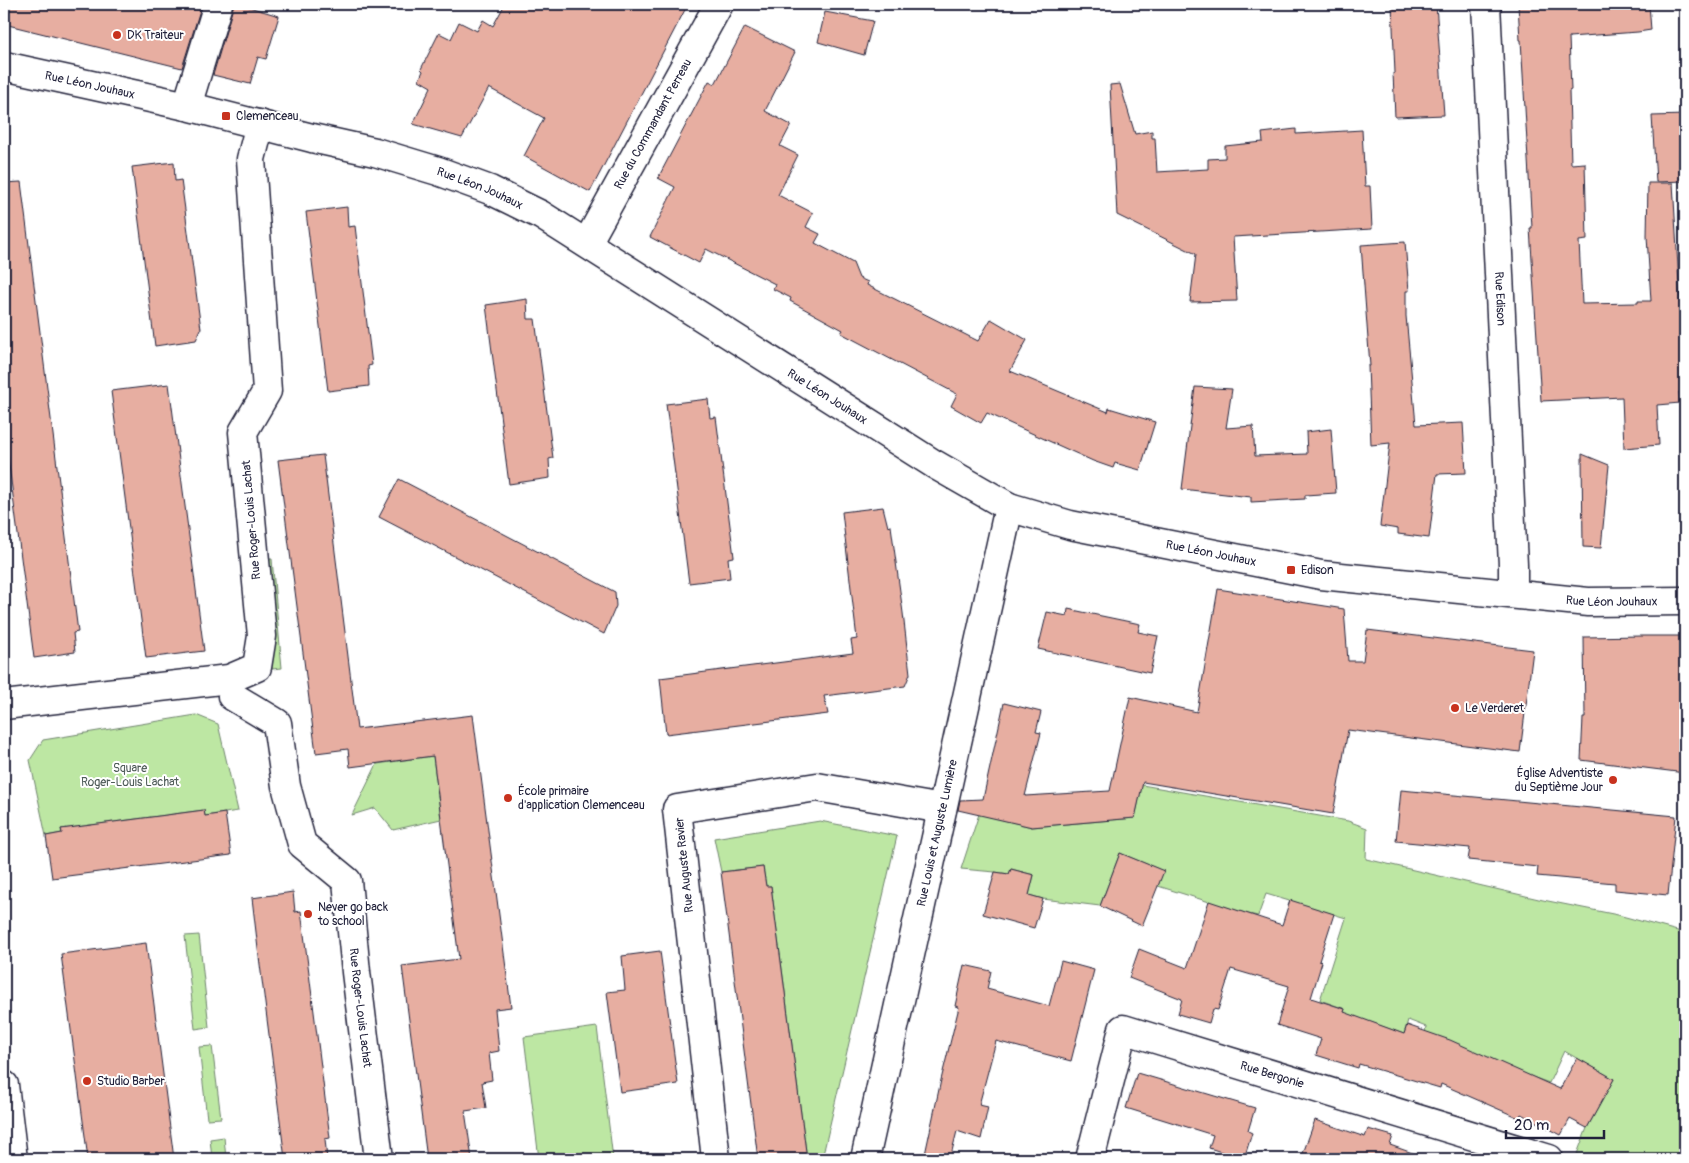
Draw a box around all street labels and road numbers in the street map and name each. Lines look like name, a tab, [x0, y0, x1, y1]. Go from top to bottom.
street label: Rue du Commandant Perreau	[611, 56, 695, 192]
street label: Rue Léon Jouhaux	[43, 68, 136, 102]
street label: Rue Léon Jouhaux	[435, 164, 525, 213]
street label: Rue Edison	[1491, 271, 1508, 326]
street label: Rue Léon Jouhaux	[784, 366, 870, 428]
street label: Rue Roger-Louis Lachat	[239, 460, 264, 580]
street label: Rue Léon Jouhaux	[1165, 537, 1257, 570]
street label: Rue Léon Jouhaux	[1565, 593, 1658, 610]
street label: Rue Louis et Auguste Lumière	[914, 758, 961, 908]
street label: Rue Auguste Ravier	[672, 816, 697, 913]
street label: Rue Roger-Louis Lachat	[346, 947, 375, 1068]
street label: Rue Bergonie	[1238, 1058, 1306, 1092]

